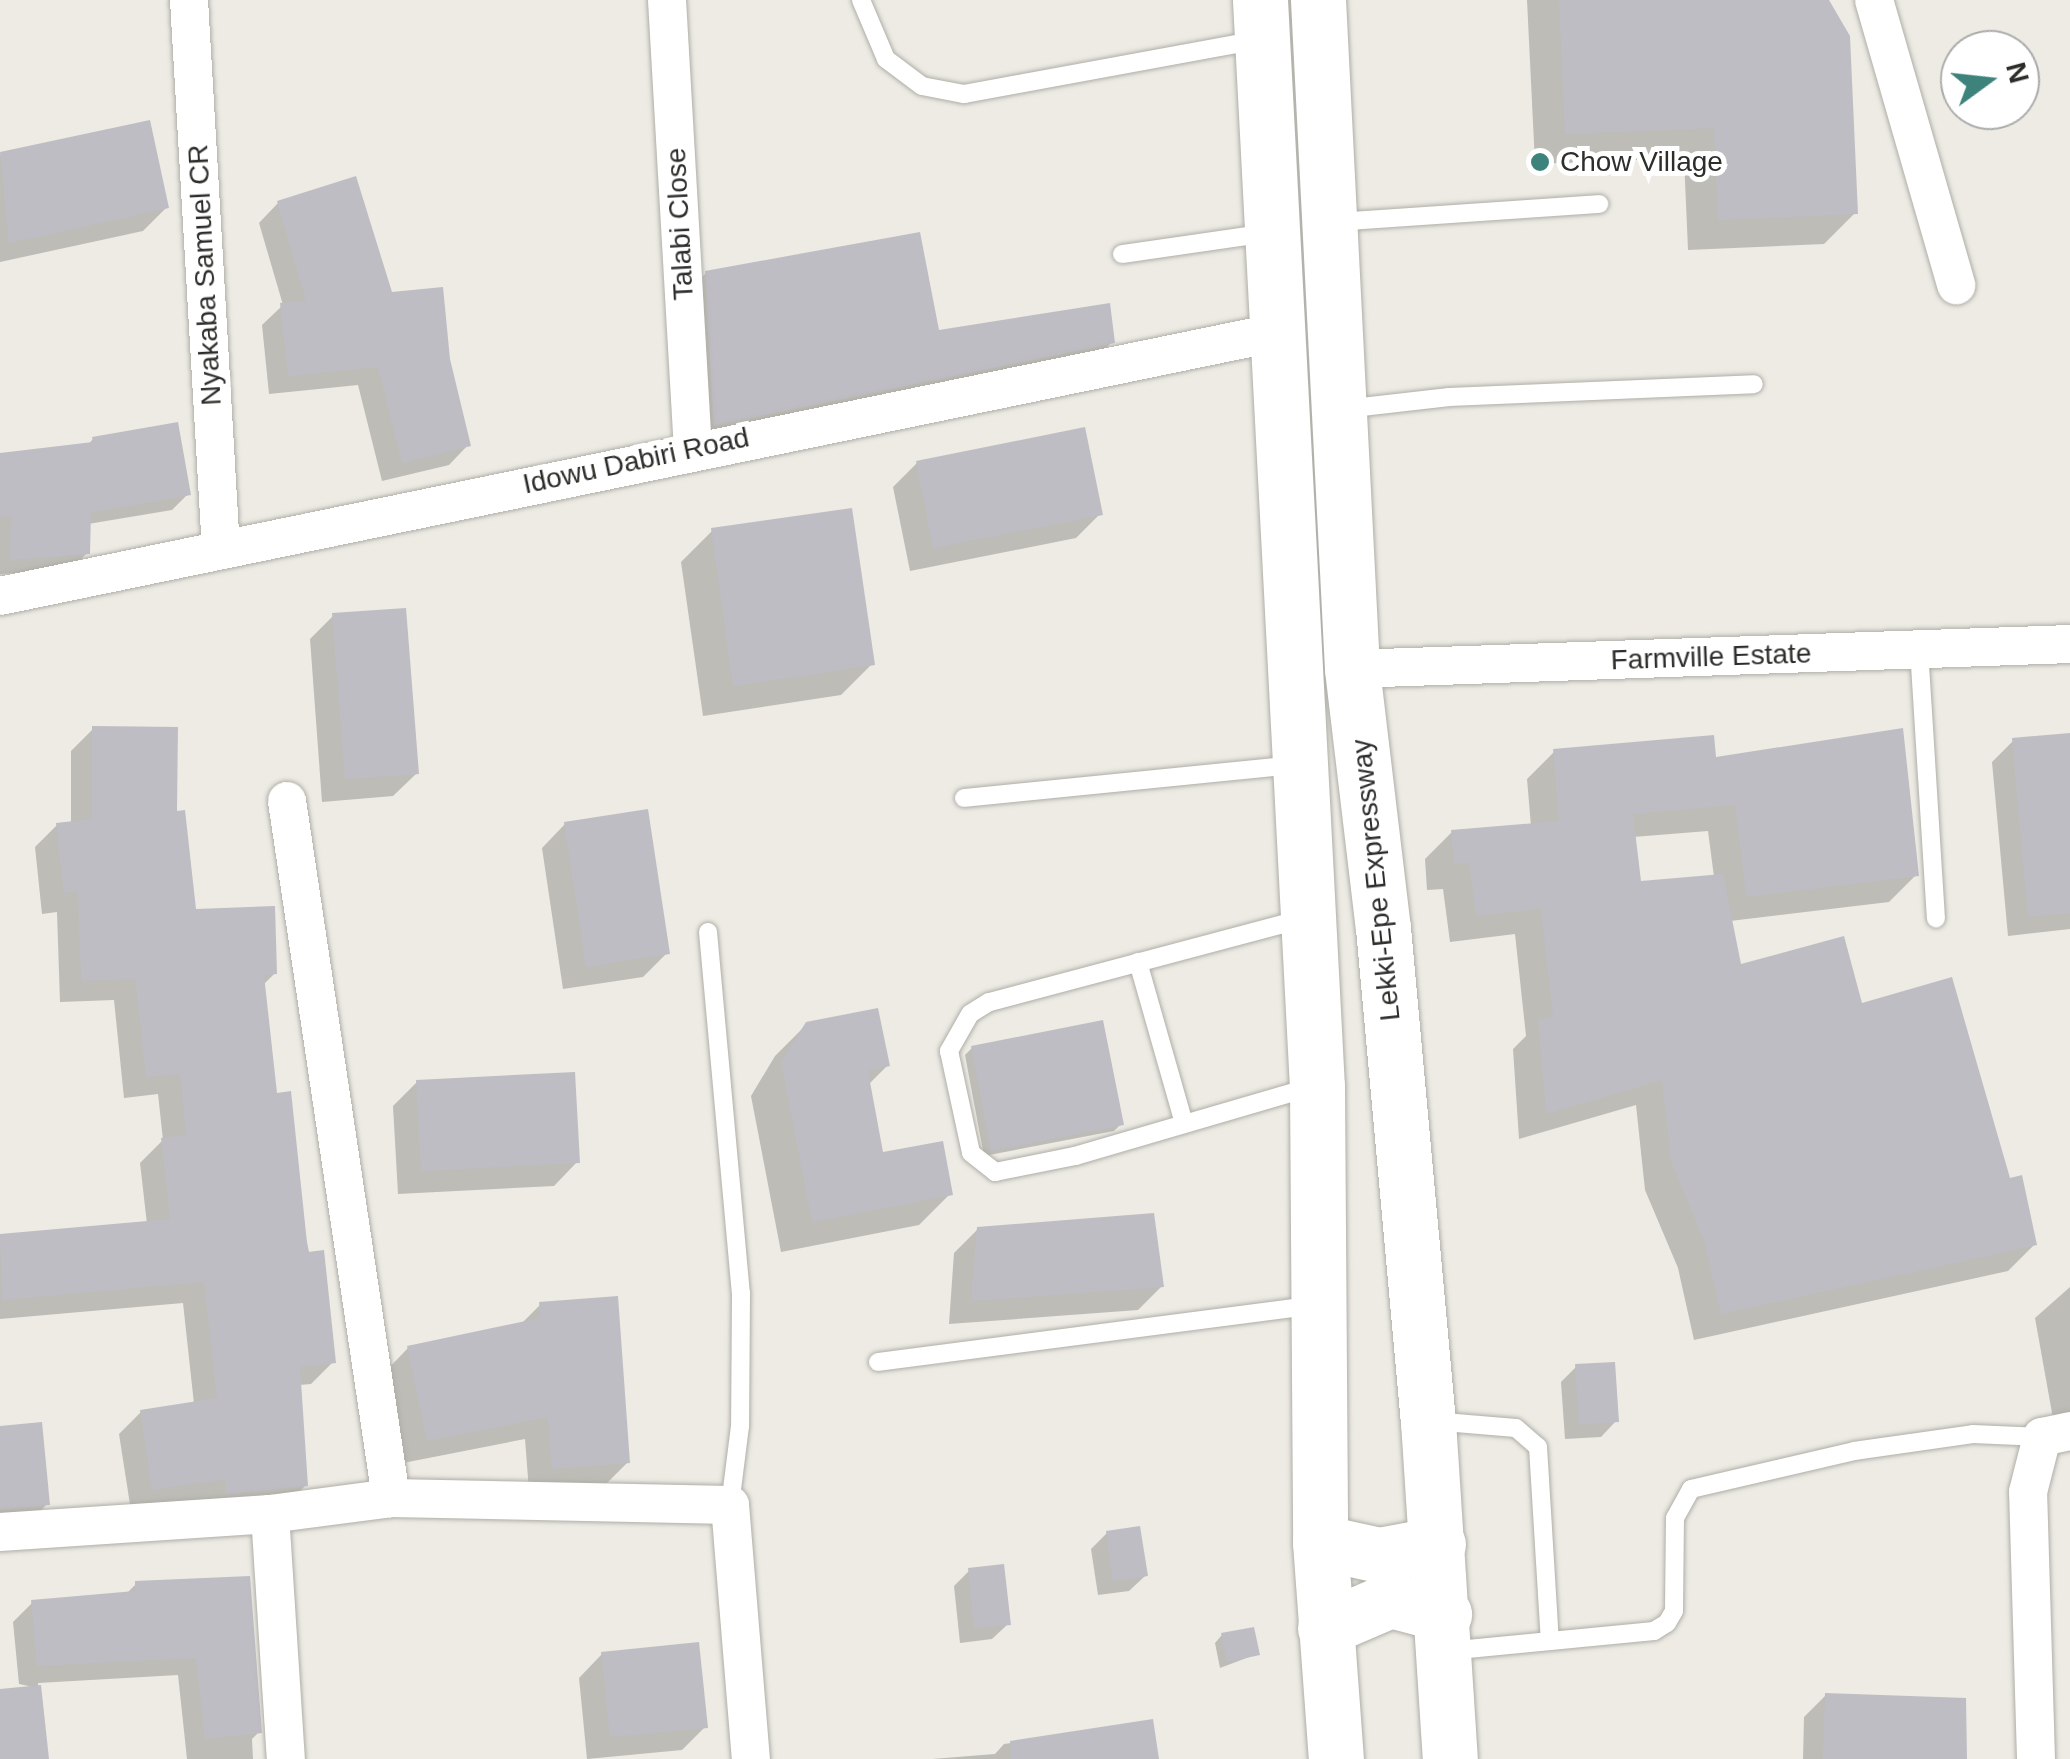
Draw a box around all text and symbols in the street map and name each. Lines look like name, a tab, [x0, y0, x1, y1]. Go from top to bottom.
north arrow	[1940, 30, 2040, 130]
text: N	[2000, 59, 2035, 86]
street label: Nyakaba Samuel CR	[181, 144, 229, 406]
place label: Chow Village	[1560, 145, 1723, 179]
street label: Talabi Close	[659, 147, 701, 301]
marker: Chow Village	[1529, 151, 1551, 173]
street label: Idowu Dabiri Road	[520, 421, 752, 501]
street label: Farmville Estate	[1610, 637, 1812, 677]
street label: Lekki-Epe Expressway	[1344, 737, 1408, 1023]

